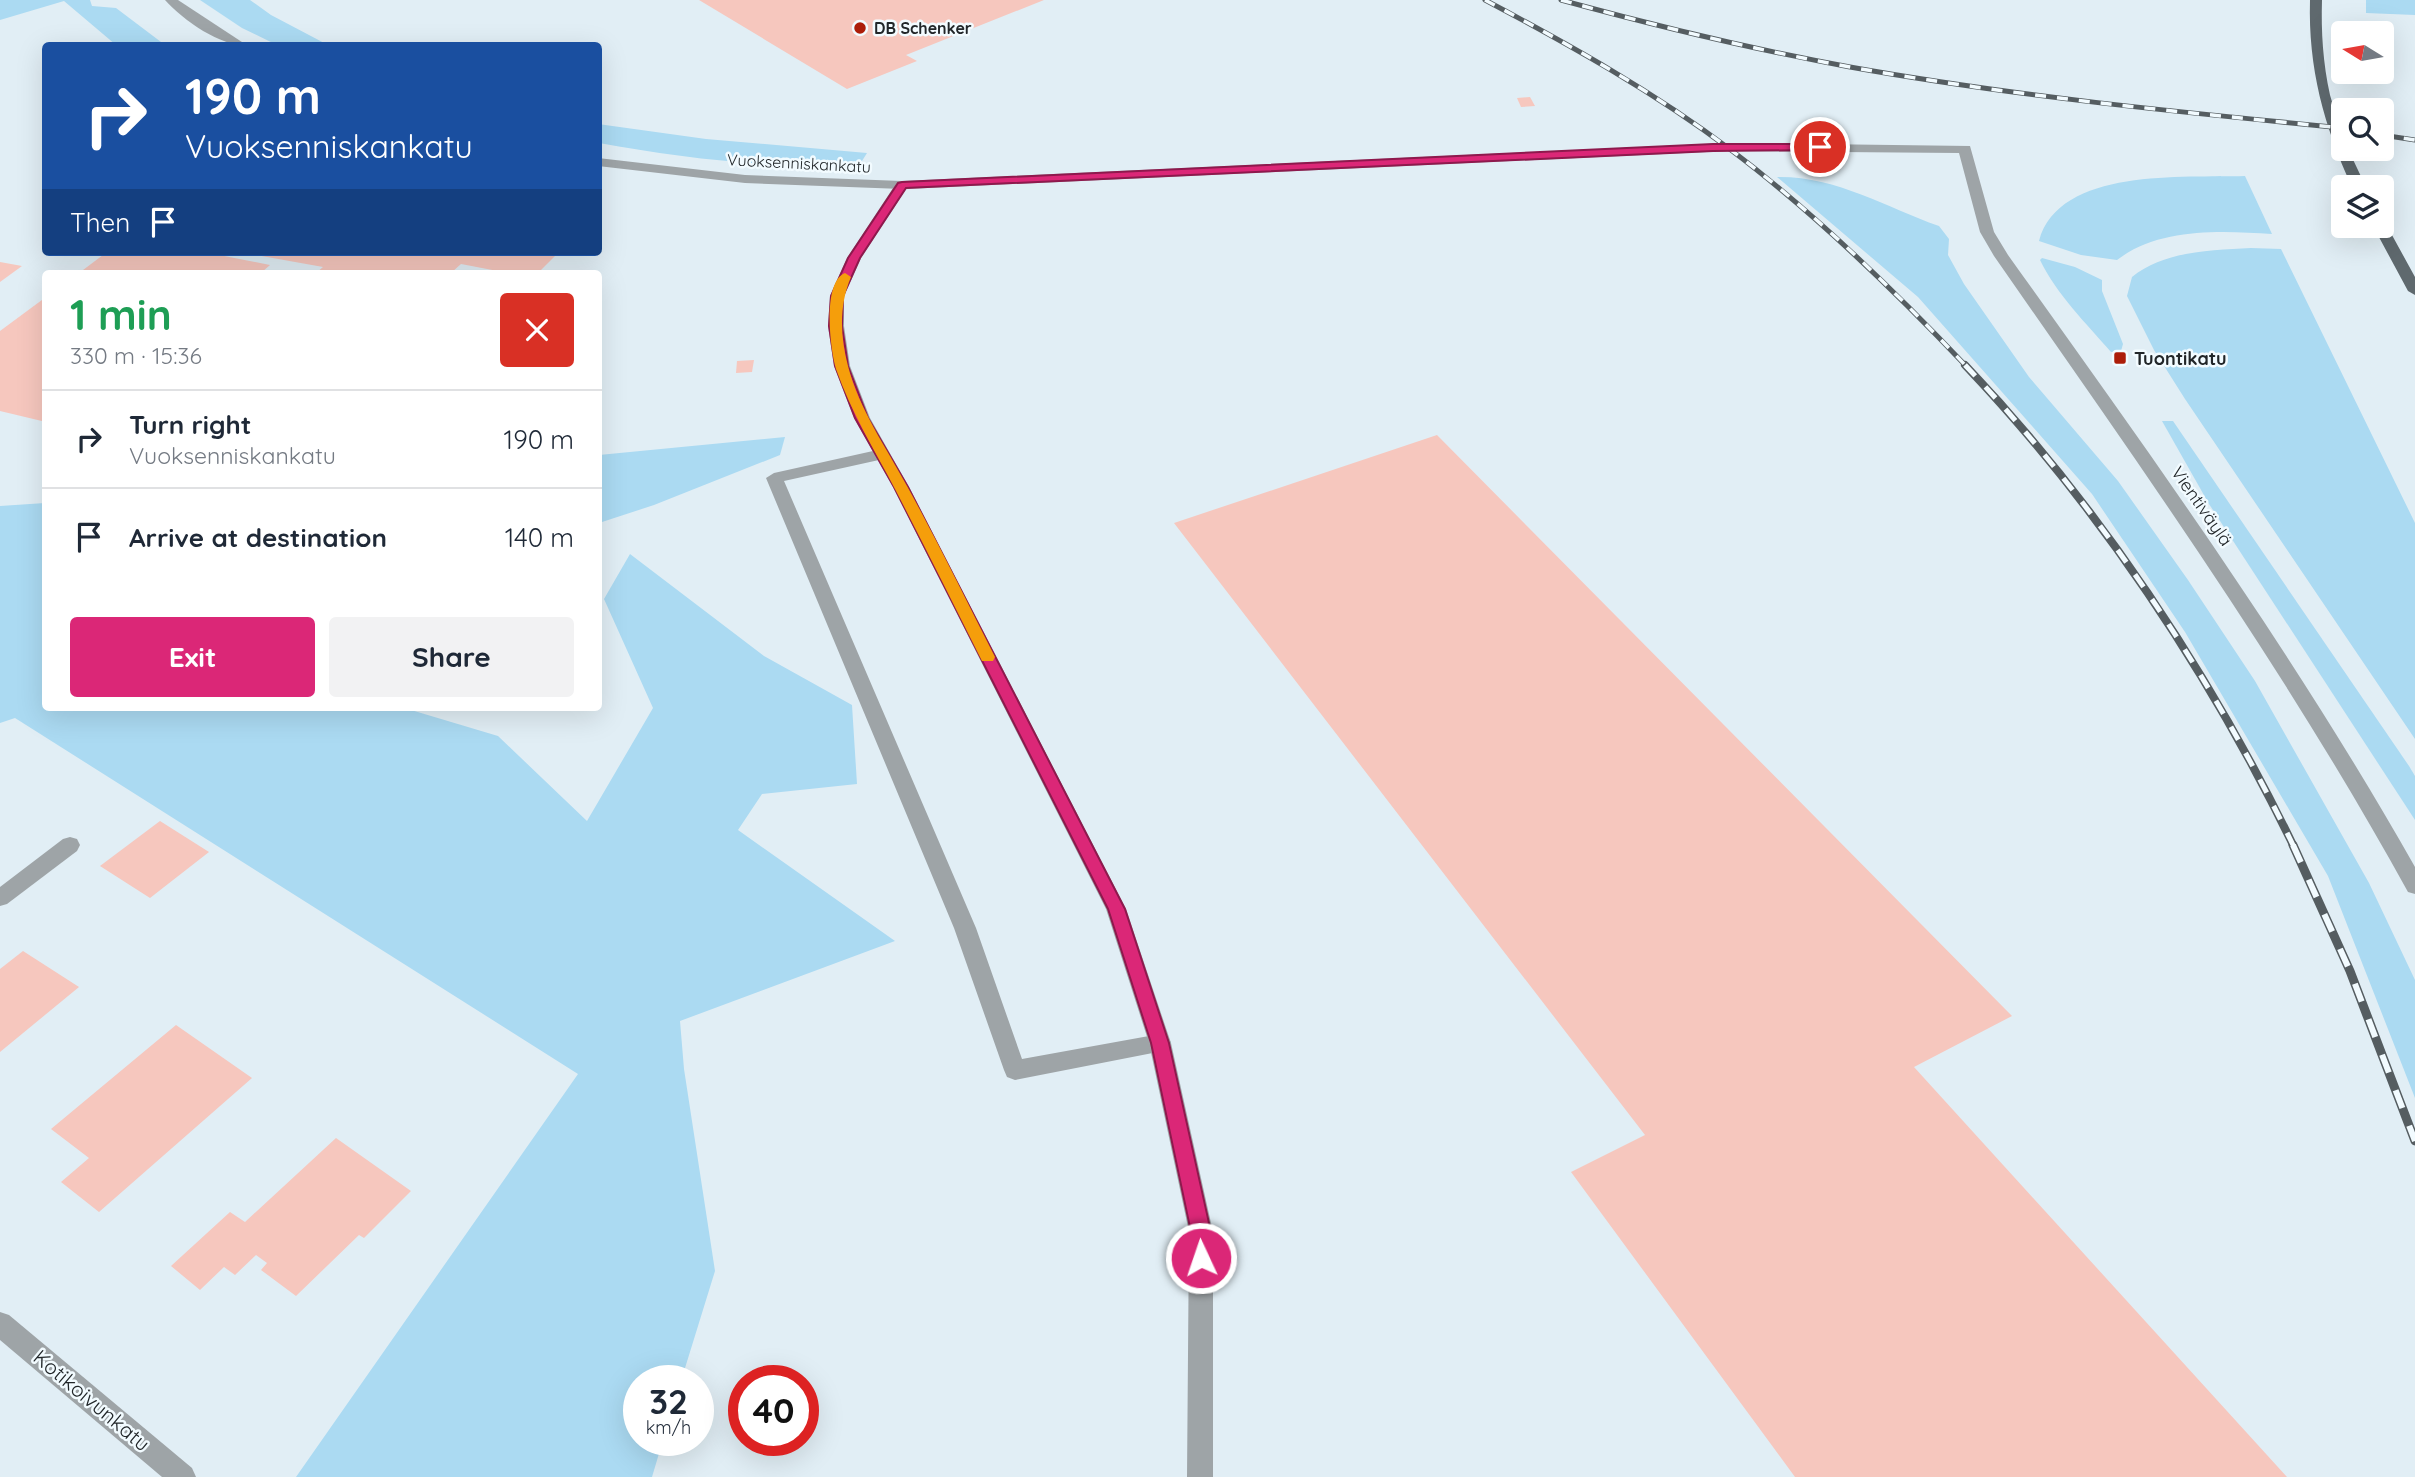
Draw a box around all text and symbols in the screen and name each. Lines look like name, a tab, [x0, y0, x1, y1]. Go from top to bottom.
place label: DB Schenker	[874, 18, 972, 38]
marker: DB Schenker	[852, 20, 868, 36]
north arrow	[2331, 21, 2394, 84]
map controls	[2331, 21, 2394, 238]
text: 190 m	[185, 65, 321, 126]
icon: right	[70, 70, 161, 161]
button: search	[2331, 98, 2394, 161]
pin	[1790, 117, 1850, 177]
text: Vuoksenniskankatu	[185, 126, 473, 166]
icon: arrive	[1801, 128, 1839, 166]
street label: Vuoksenniskankatu	[727, 149, 871, 177]
button: layers	[2331, 175, 2394, 238]
icon: arrive	[144, 203, 182, 241]
text: Then	[70, 206, 130, 239]
text: 1 min	[70, 288, 172, 341]
button: close	[500, 293, 574, 367]
text: 330 m · 15:36	[70, 341, 202, 370]
place label: Tuontikatu	[2134, 347, 2227, 370]
marker: Tuontikatu	[2112, 350, 2128, 366]
text: Turn right	[129, 408, 251, 441]
icon: right	[70, 420, 108, 458]
text: 190 m	[504, 423, 574, 456]
text: Vuoksenniskankatu	[129, 441, 336, 470]
street label: Vientiväylä	[2166, 462, 2238, 550]
icon: arrive	[70, 518, 108, 556]
text: Arrive at destination	[129, 521, 387, 554]
text: 140 m	[505, 521, 574, 554]
button: Exit	[70, 617, 315, 697]
button: Share	[329, 617, 574, 697]
position arrow	[1164, 1221, 1238, 1295]
street label: Kotikoivunkatu	[28, 1344, 156, 1456]
speed limit sign: 40	[728, 1365, 819, 1456]
text: 32	[649, 1379, 688, 1423]
text: km/h	[646, 1416, 691, 1439]

